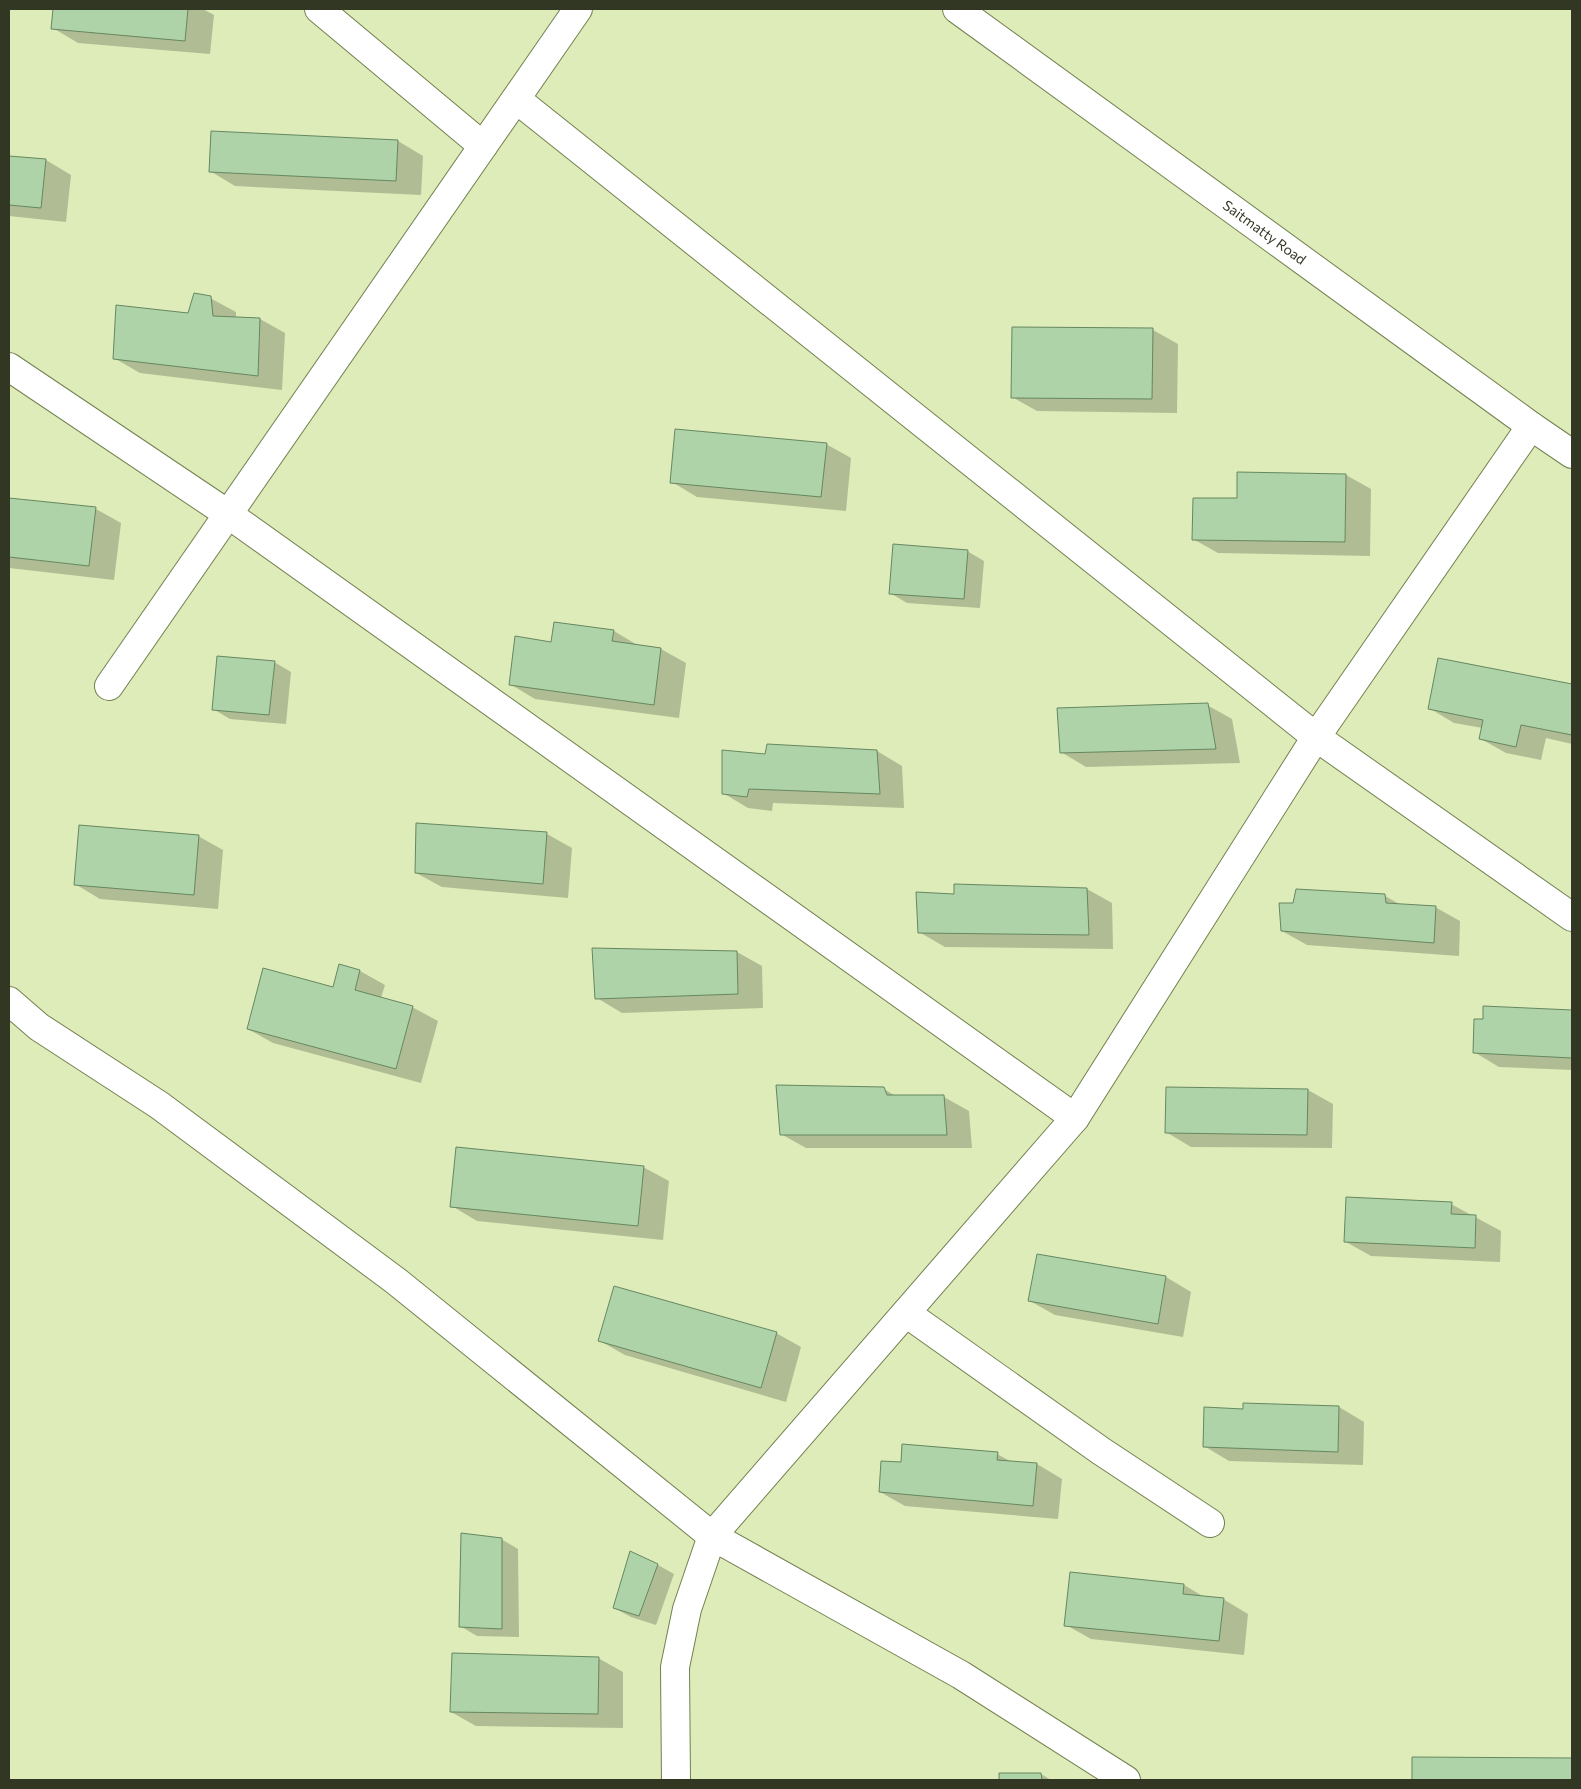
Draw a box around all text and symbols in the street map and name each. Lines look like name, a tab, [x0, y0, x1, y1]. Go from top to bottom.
street label: Saitmatty Road	[1220, 196, 1310, 268]

